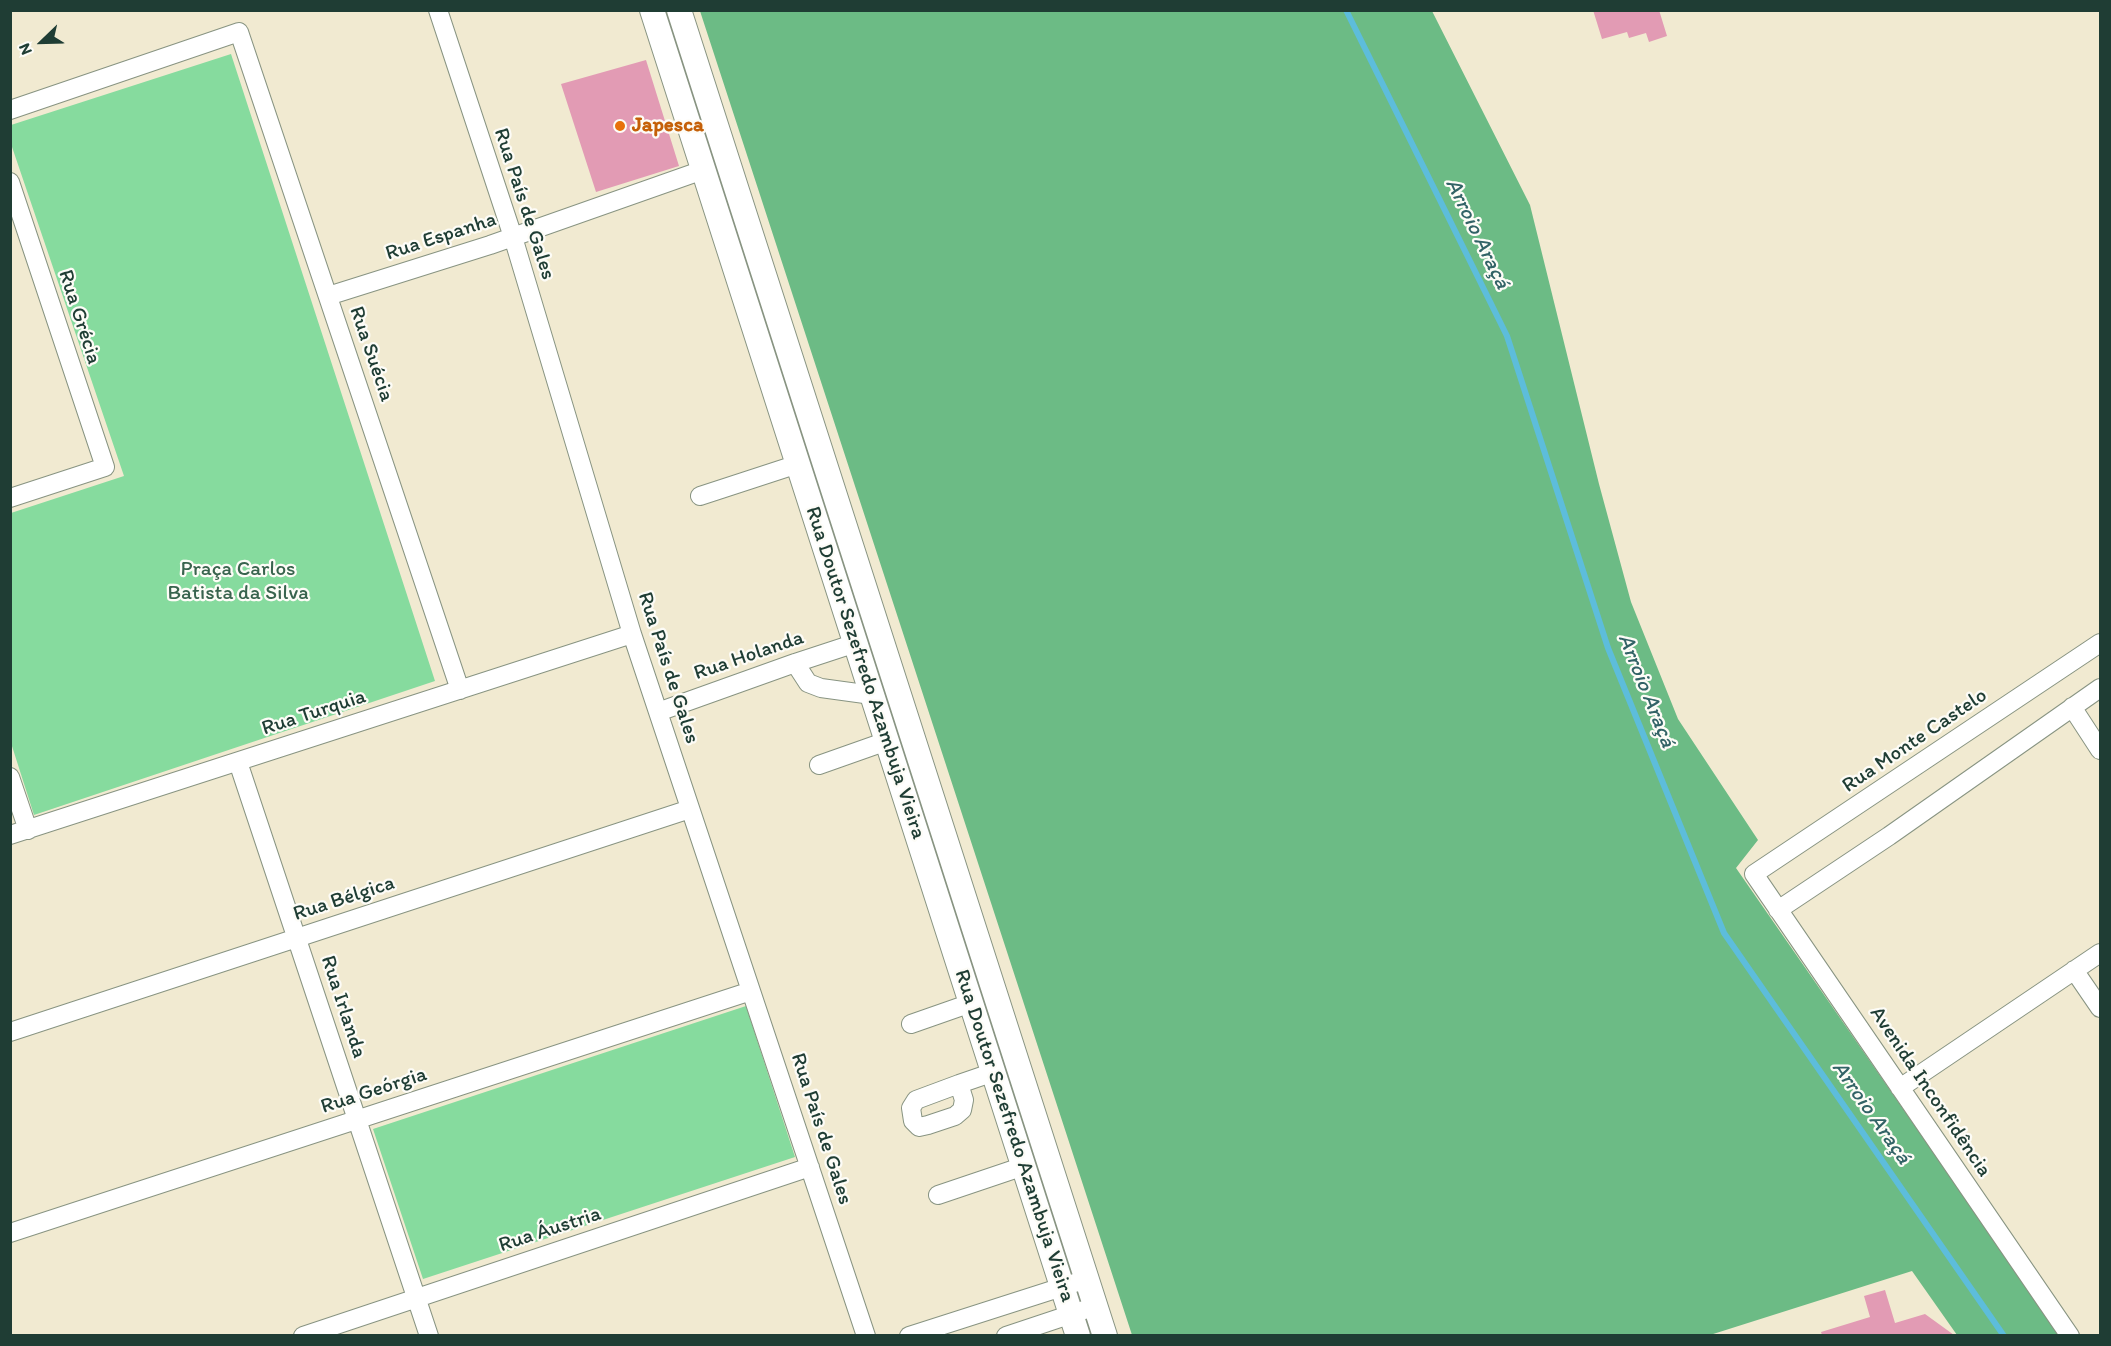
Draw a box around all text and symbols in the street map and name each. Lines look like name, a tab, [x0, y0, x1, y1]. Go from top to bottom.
north arrow	[12, 12, 72, 72]
text: N	[14, 41, 36, 58]
place label: Japesca	[632, 113, 704, 139]
marker: Japesca	[613, 119, 627, 133]
street label: Rua País de Gales	[488, 125, 560, 283]
water label: Arroio Araçá	[1439, 174, 1515, 294]
street label: Rua Espanha	[382, 207, 500, 267]
street label: Rua Grécia	[52, 267, 106, 367]
street label: Rua Suécia	[343, 303, 399, 405]
street label: Rua Doutor Sezefredo Azambuja Vieira	[799, 504, 931, 842]
park label: Praça Carlos Batista da Silva	[168, 557, 308, 607]
street label: Rua País de Gales	[632, 589, 704, 747]
street label: Rua Holanda	[691, 625, 807, 687]
water label: Arroio Araçá	[1611, 630, 1681, 752]
street label: Rua Monte Castelo	[1838, 683, 1992, 799]
street label: Rua Turquia	[259, 684, 369, 742]
street label: Rua Bélgica	[290, 871, 398, 927]
street label: Rua Irlanda	[315, 953, 371, 1061]
street label: Rua Doutor Sezefredo Azambuja Vieira	[948, 967, 1080, 1305]
street label: Avenida Inconfidência	[1864, 1002, 1996, 1182]
street label: Rua País de Gales	[785, 1050, 857, 1208]
water label: Arroio Araçá	[1826, 1056, 1916, 1170]
street label: Rua Geórgia	[318, 1062, 430, 1120]
street label: Rua Áustria	[496, 1202, 604, 1258]

